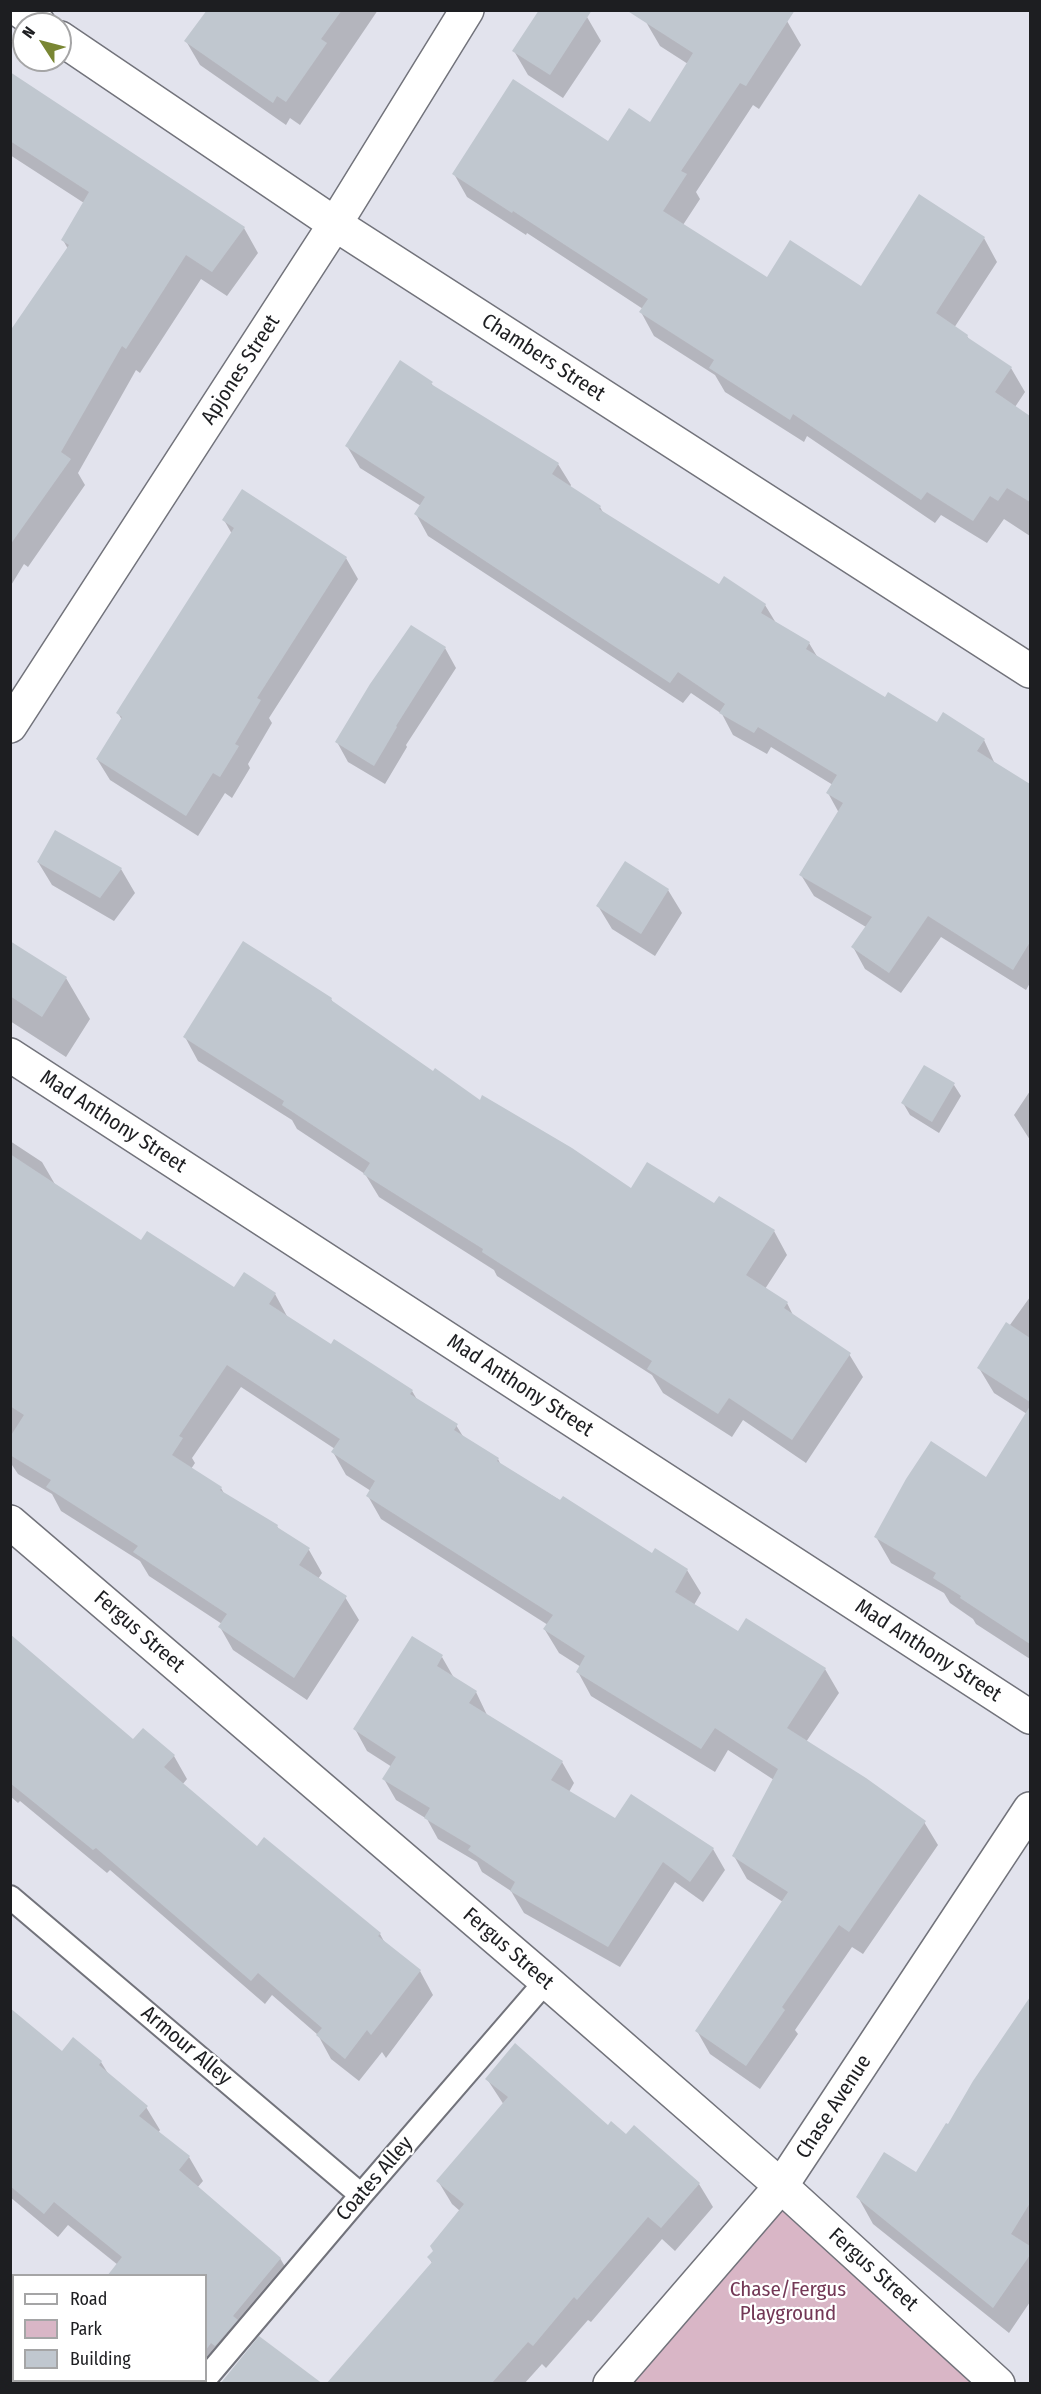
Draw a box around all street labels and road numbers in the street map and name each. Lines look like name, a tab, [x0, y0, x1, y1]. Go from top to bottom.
street label: Chambers Street	[477, 309, 609, 407]
street label: Apjones Street	[196, 310, 286, 430]
street label: Mad Anthony Street	[35, 1065, 191, 1179]
street label: Mad Anthony Street	[442, 1329, 598, 1443]
street label: Fergus Street	[88, 1586, 190, 1678]
street label: Mad Anthony Street	[850, 1594, 1006, 1708]
street label: Fergus Street	[457, 1903, 559, 1995]
street label: Armour Alley	[136, 2001, 236, 2091]
street label: Chase Avenue	[791, 2050, 877, 2164]
street label: Coates Alley	[331, 2132, 419, 2226]
street label: Fergus Street	[823, 2223, 923, 2317]

